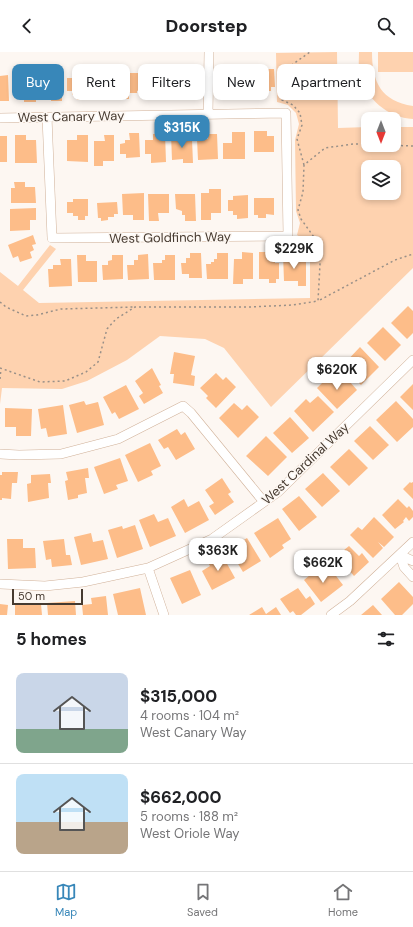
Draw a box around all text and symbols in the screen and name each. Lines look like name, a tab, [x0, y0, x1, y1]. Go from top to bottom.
text: Doorstep	[166, 14, 247, 38]
icon: back	[16, 15, 38, 37]
icon: search	[375, 15, 397, 37]
chip: Buy	[12, 64, 64, 100]
chip: Rent	[72, 64, 130, 100]
chip: Filters	[138, 64, 205, 100]
chip: New	[213, 64, 269, 100]
chip: Apartment	[277, 64, 375, 100]
street label: West Canary Way	[18, 107, 124, 126]
north arrow	[361, 112, 401, 152]
map controls	[361, 112, 401, 200]
pin: $315K	[154, 115, 210, 149]
text: $315K	[164, 119, 200, 136]
button: layers	[361, 160, 401, 200]
street label: West Goldfinch Way	[109, 228, 231, 247]
pin: $229K	[266, 236, 322, 270]
text: $229K	[274, 240, 314, 257]
pin: $620K	[309, 357, 365, 391]
text: $620K	[316, 361, 358, 378]
street label: West Cardinal Way	[258, 419, 353, 508]
pin: $363K	[190, 538, 246, 572]
text: $363K	[198, 542, 238, 559]
pin: $662K	[295, 550, 351, 584]
text: $662K	[303, 554, 343, 571]
scale bar	[12, 587, 83, 606]
text: 50 m	[18, 589, 45, 603]
text: 5 homes	[16, 628, 87, 650]
icon: filters	[375, 628, 397, 650]
text: $315,000	[140, 685, 217, 707]
icon: home	[48, 689, 96, 737]
text: 4 rooms · 104 m²	[140, 707, 239, 724]
text: West Canary Way	[140, 724, 247, 741]
text: $662,000	[140, 786, 222, 808]
icon: home	[48, 790, 96, 838]
text: 5 rooms · 188 m²	[140, 808, 238, 825]
text: West Oriole Way	[140, 825, 240, 842]
tab: Map	[55, 881, 77, 919]
tab: Saved	[187, 881, 218, 919]
tab: Home	[328, 881, 358, 919]

